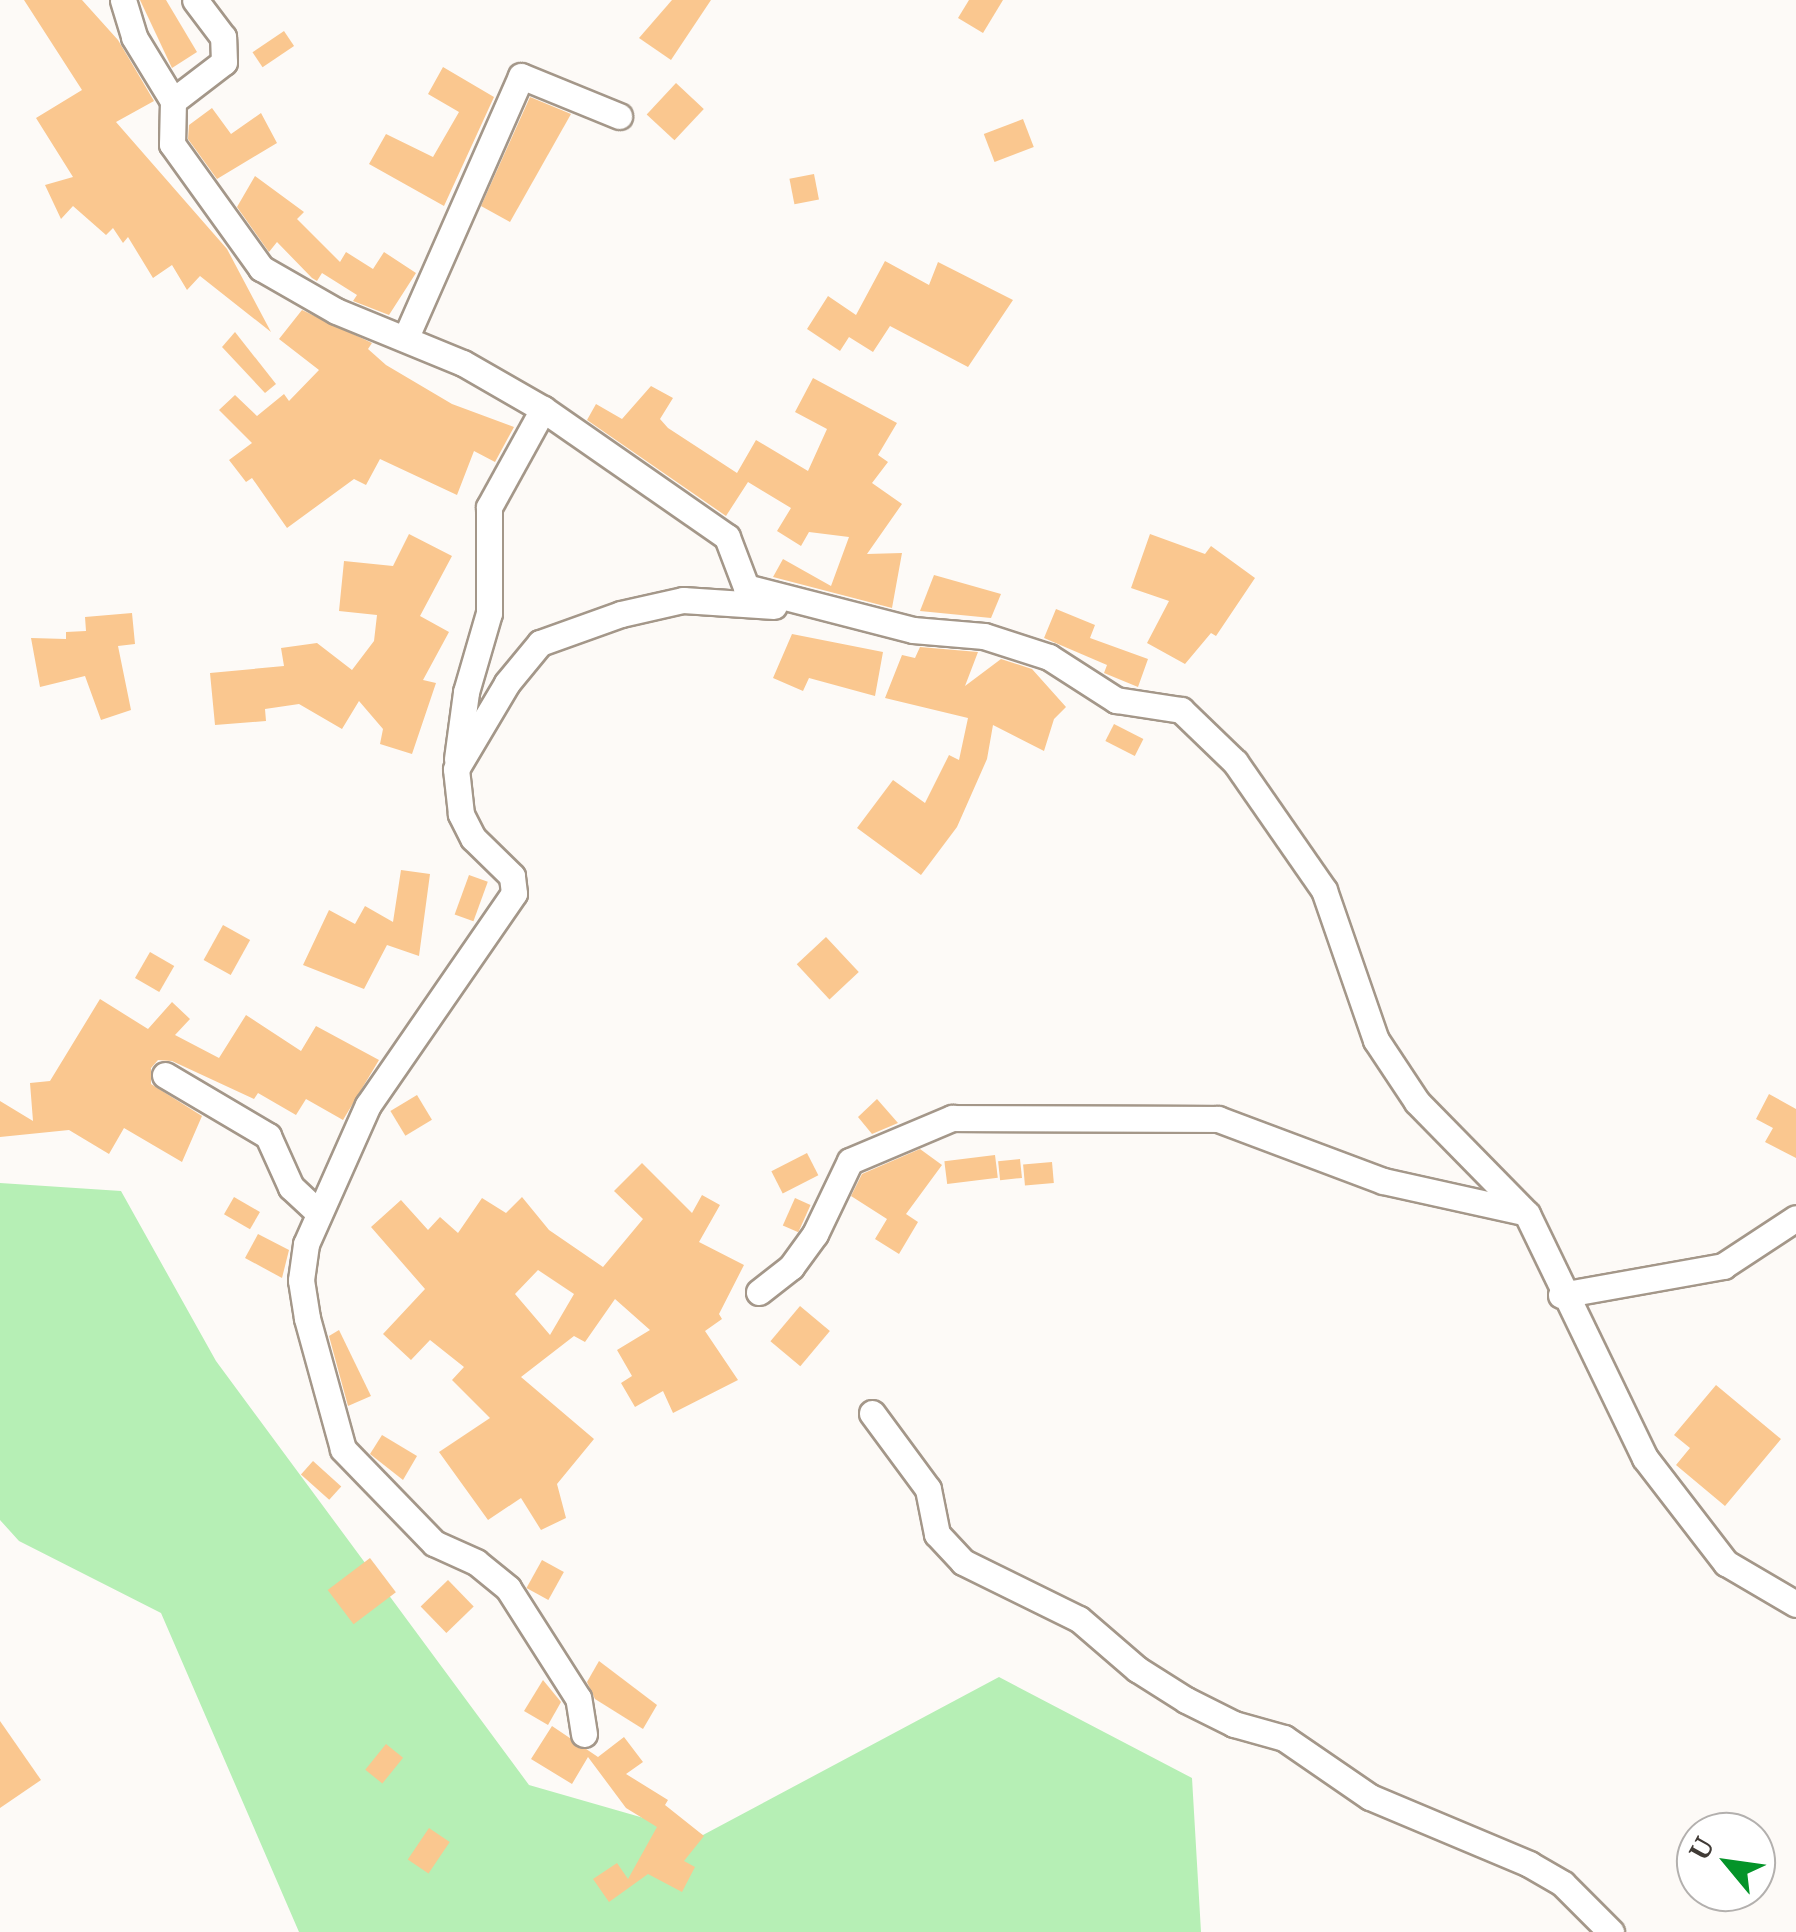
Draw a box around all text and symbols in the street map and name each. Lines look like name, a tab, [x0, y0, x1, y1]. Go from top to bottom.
north arrow	[1676, 1812, 1776, 1912]
text: U	[1680, 1830, 1722, 1866]

